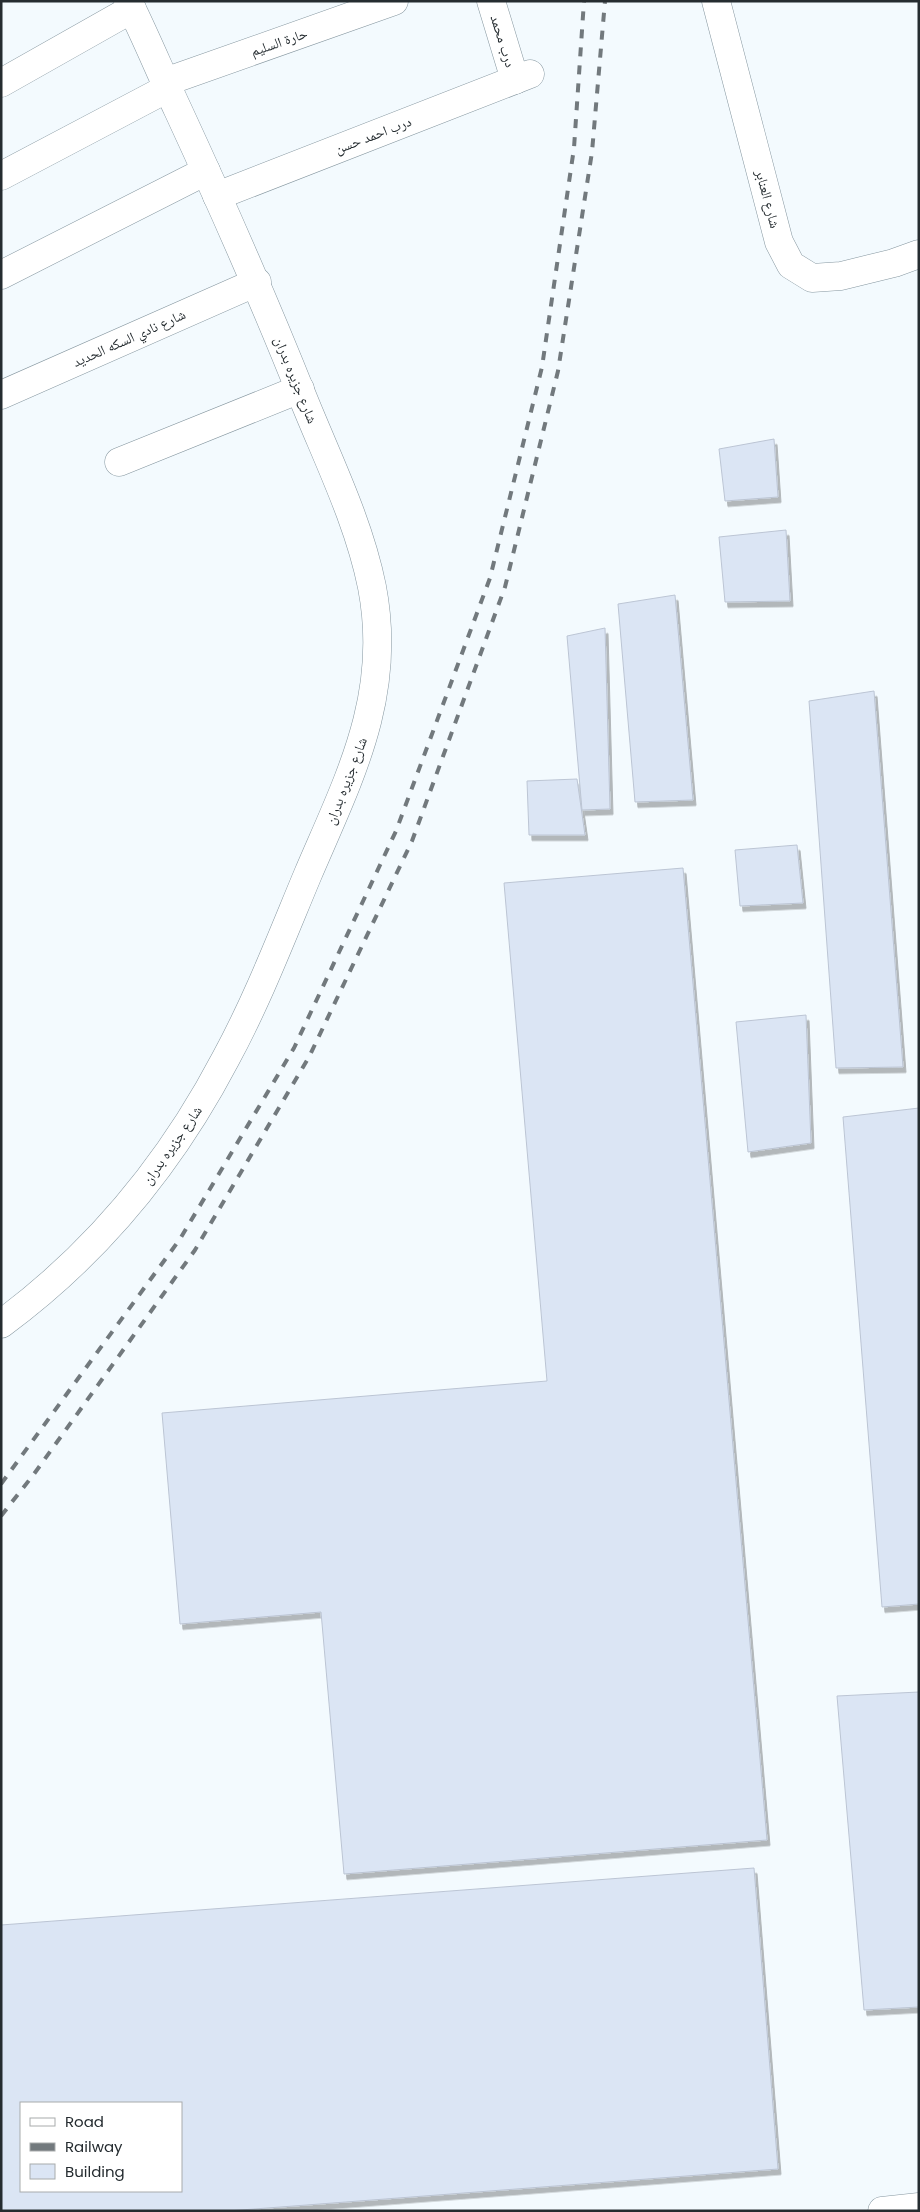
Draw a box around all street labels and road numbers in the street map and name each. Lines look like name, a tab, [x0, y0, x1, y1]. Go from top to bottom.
street label: درب محمد	[486, 12, 520, 70]
street label: حارة السليم	[248, 23, 310, 61]
street label: درب احمد حسن	[332, 111, 414, 159]
street label: شارع العنابر	[750, 167, 785, 230]
street label: شارع نادي السكه الحديد	[69, 304, 189, 373]
street label: شارع جزيره بدران	[269, 333, 323, 427]
street label: شارع جزيره بدران	[320, 734, 372, 828]
street label: شارع جزيره بدران	[137, 1101, 207, 1189]

